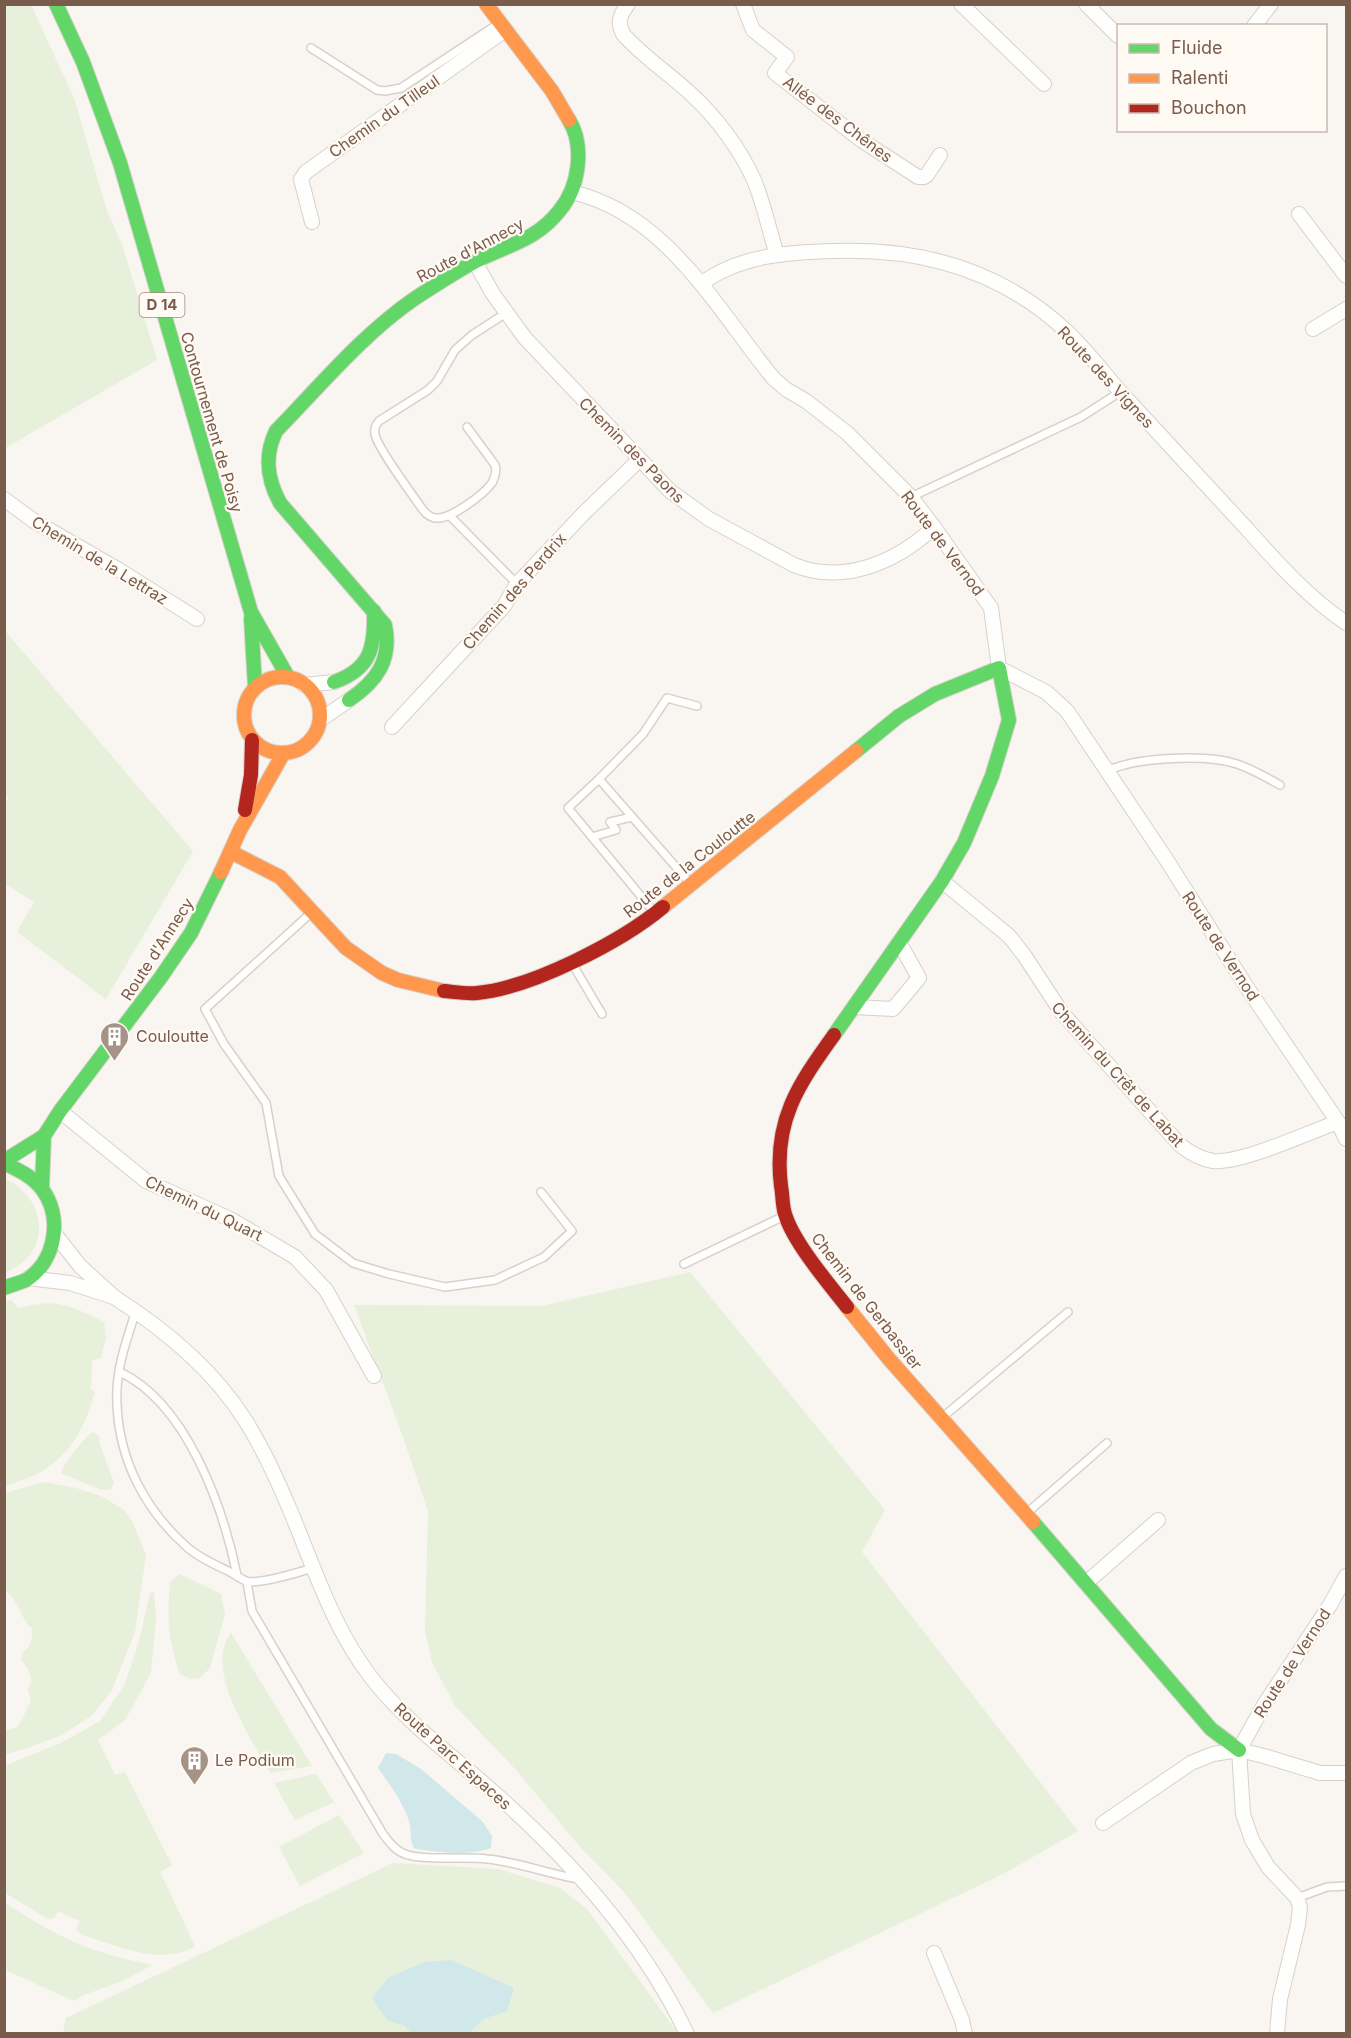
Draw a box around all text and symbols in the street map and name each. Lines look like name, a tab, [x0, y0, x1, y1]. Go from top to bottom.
legend	[1117, 24, 1327, 132]
text: Fluide	[1171, 37, 1223, 58]
text: Ralenti	[1171, 67, 1228, 88]
street label: Chemin du Tilleul	[325, 70, 443, 162]
street label: Allée des Chênes	[779, 71, 897, 167]
text: Bouchon	[1171, 97, 1247, 118]
street label: Route d'Annecy	[413, 213, 527, 287]
road number: D 14	[140, 293, 184, 317]
street label: Route des Vignes	[1054, 322, 1158, 432]
street label: Contournement de Poisy	[177, 329, 247, 515]
street label: Chemin des Paons	[575, 393, 689, 507]
street label: Route de Vernod	[897, 487, 989, 599]
street label: Chemin de la Lettraz	[28, 511, 172, 609]
street label: Chemin des Perdrix	[458, 528, 570, 654]
street label: Route de la Couloutte	[619, 806, 759, 922]
street label: Route de Vernod	[1178, 888, 1264, 1004]
street label: Route d'Annecy	[116, 894, 198, 1004]
street label: Chemin du Crêt de Labat	[1048, 997, 1188, 1151]
building icon: Couloutte	[99, 1020, 131, 1062]
place label: Couloutte	[136, 1026, 209, 1046]
street label: Chemin du Quart	[142, 1171, 266, 1245]
street label: Chemin de Gerbassier	[807, 1228, 927, 1374]
street label: Route de Vernod	[1249, 1605, 1335, 1721]
street label: Route Parc Espaces	[390, 1698, 516, 1814]
building icon: Le Podium	[178, 1744, 210, 1786]
place label: Le Podium	[215, 1750, 295, 1770]

